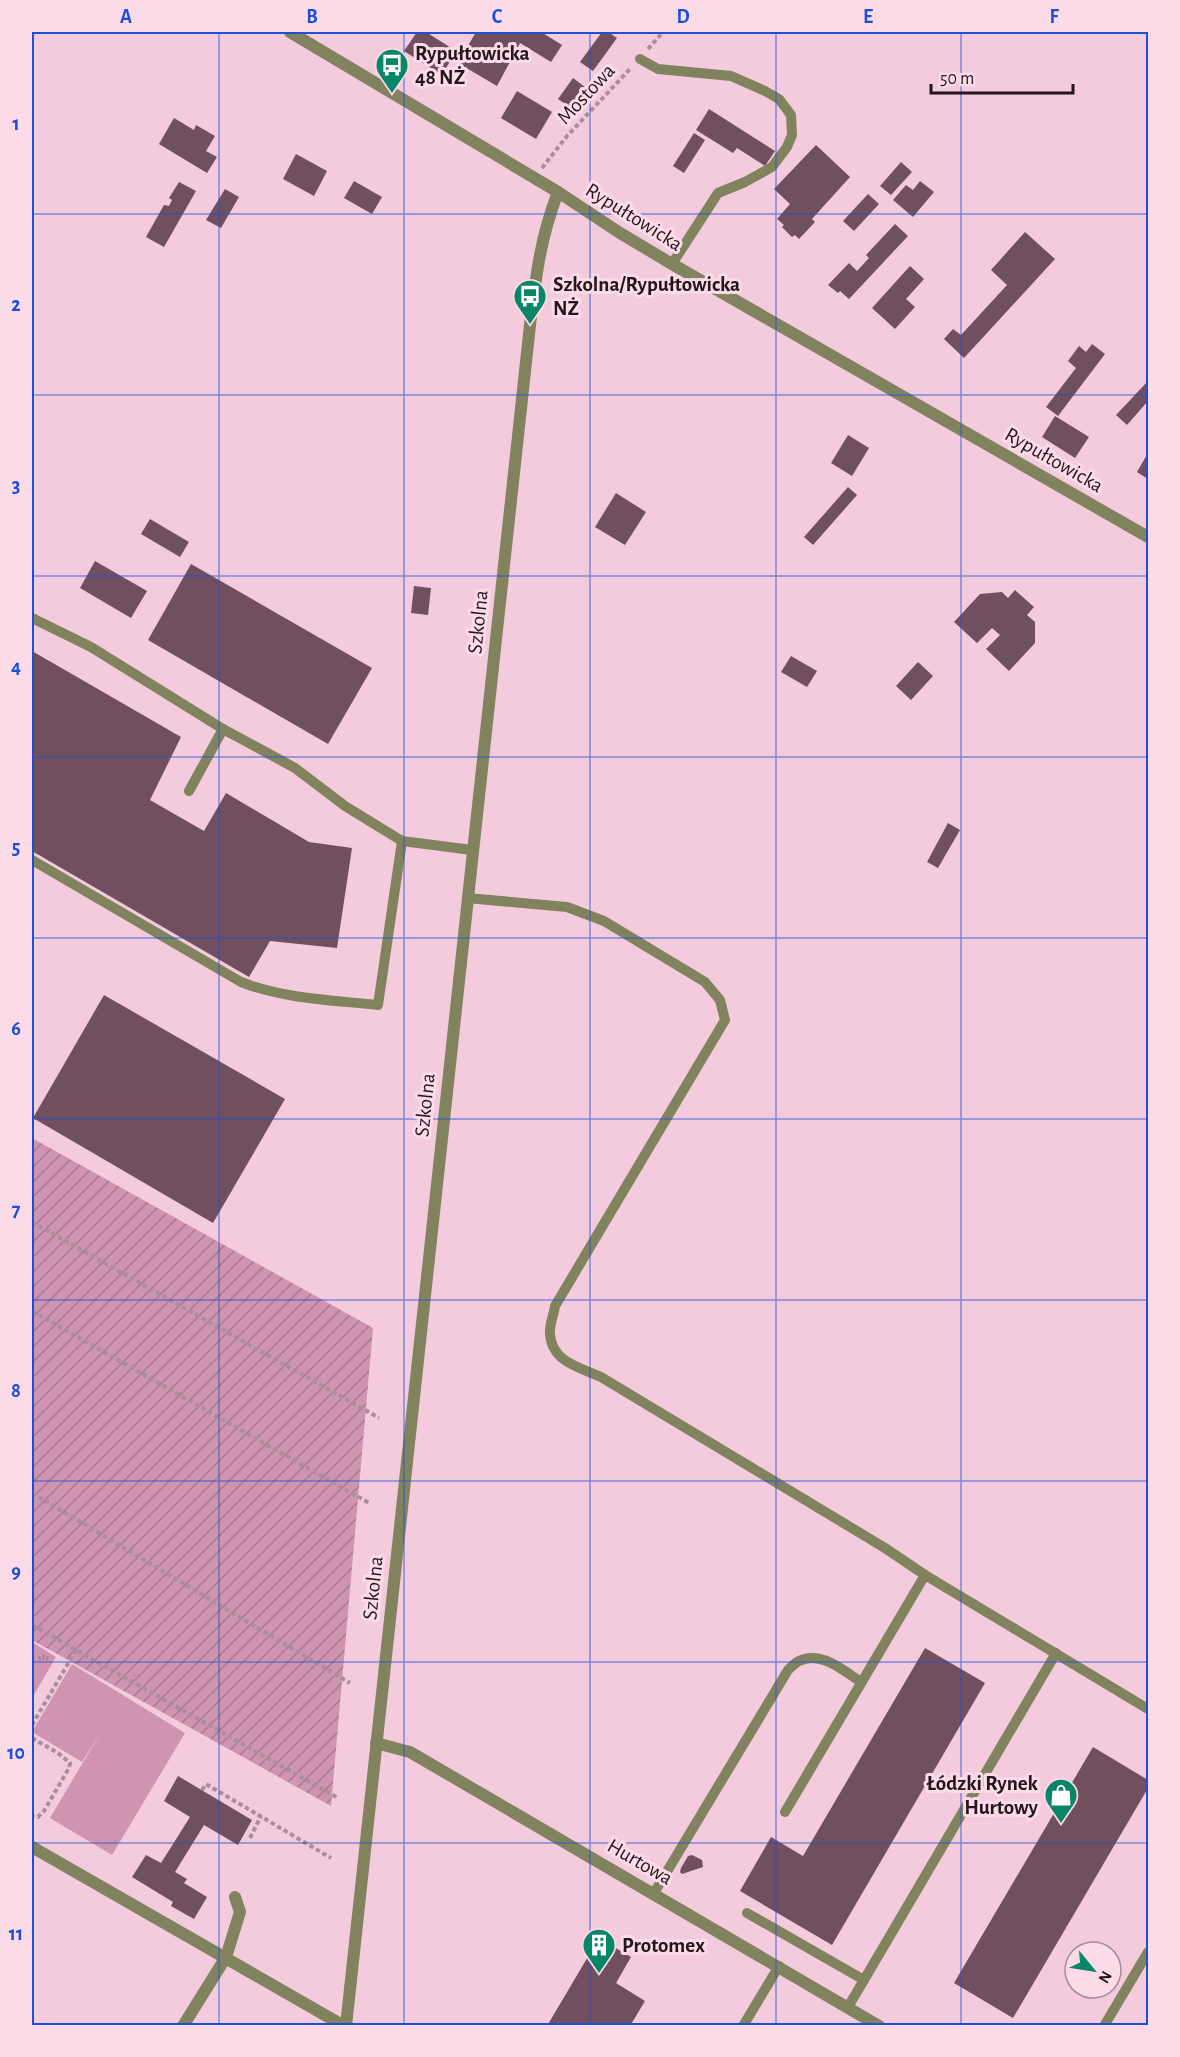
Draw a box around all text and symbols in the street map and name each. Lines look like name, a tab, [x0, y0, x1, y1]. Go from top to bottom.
text: A	[120, 7, 132, 27]
text: B	[306, 7, 318, 27]
text: C	[492, 7, 503, 27]
text: D	[676, 7, 690, 27]
text: E	[863, 7, 873, 27]
text: F	[1049, 7, 1059, 27]
place label: Rypułtowicka 48 NŻ	[415, 43, 530, 88]
bus stop icon: Rypułtowicka 48 NŻ	[374, 47, 410, 94]
scale bar	[931, 57, 1074, 95]
street label: Mostowa	[553, 59, 619, 128]
text: 50 m	[940, 70, 974, 88]
text: 1	[12, 114, 20, 134]
street label: Rypułtowicka	[582, 179, 686, 255]
place label: Szkolna/Rypułtowicka NŻ	[553, 274, 740, 319]
bus stop icon: Szkolna/Rypułtowicka NŻ	[512, 278, 548, 325]
text: 2	[11, 295, 21, 315]
street label: Rypułtowicka	[1001, 423, 1107, 497]
text: 3	[12, 476, 20, 496]
street label: Szkolna	[464, 589, 492, 655]
text: 4	[11, 657, 21, 677]
text: 5	[12, 838, 20, 858]
text: 6	[11, 1019, 21, 1039]
street label: Szkolna	[411, 1072, 439, 1138]
text: 7	[12, 1200, 21, 1220]
text: 8	[11, 1381, 21, 1401]
street label: Szkolna	[359, 1555, 387, 1621]
text: 9	[11, 1562, 21, 1582]
text: 10	[7, 1743, 25, 1763]
place label: Łódzki Rynek Hurtowy	[926, 1773, 1039, 1818]
shop icon: Łódzki Rynek Hurtowy	[1043, 1777, 1079, 1824]
street label: Hurtowa	[604, 1835, 676, 1889]
text: 11	[9, 1924, 23, 1944]
building icon: Protomex	[581, 1927, 617, 1974]
place label: Protomex	[622, 1935, 705, 1956]
north arrow	[1063, 1940, 1123, 2000]
text: N	[1095, 1968, 1115, 1986]

